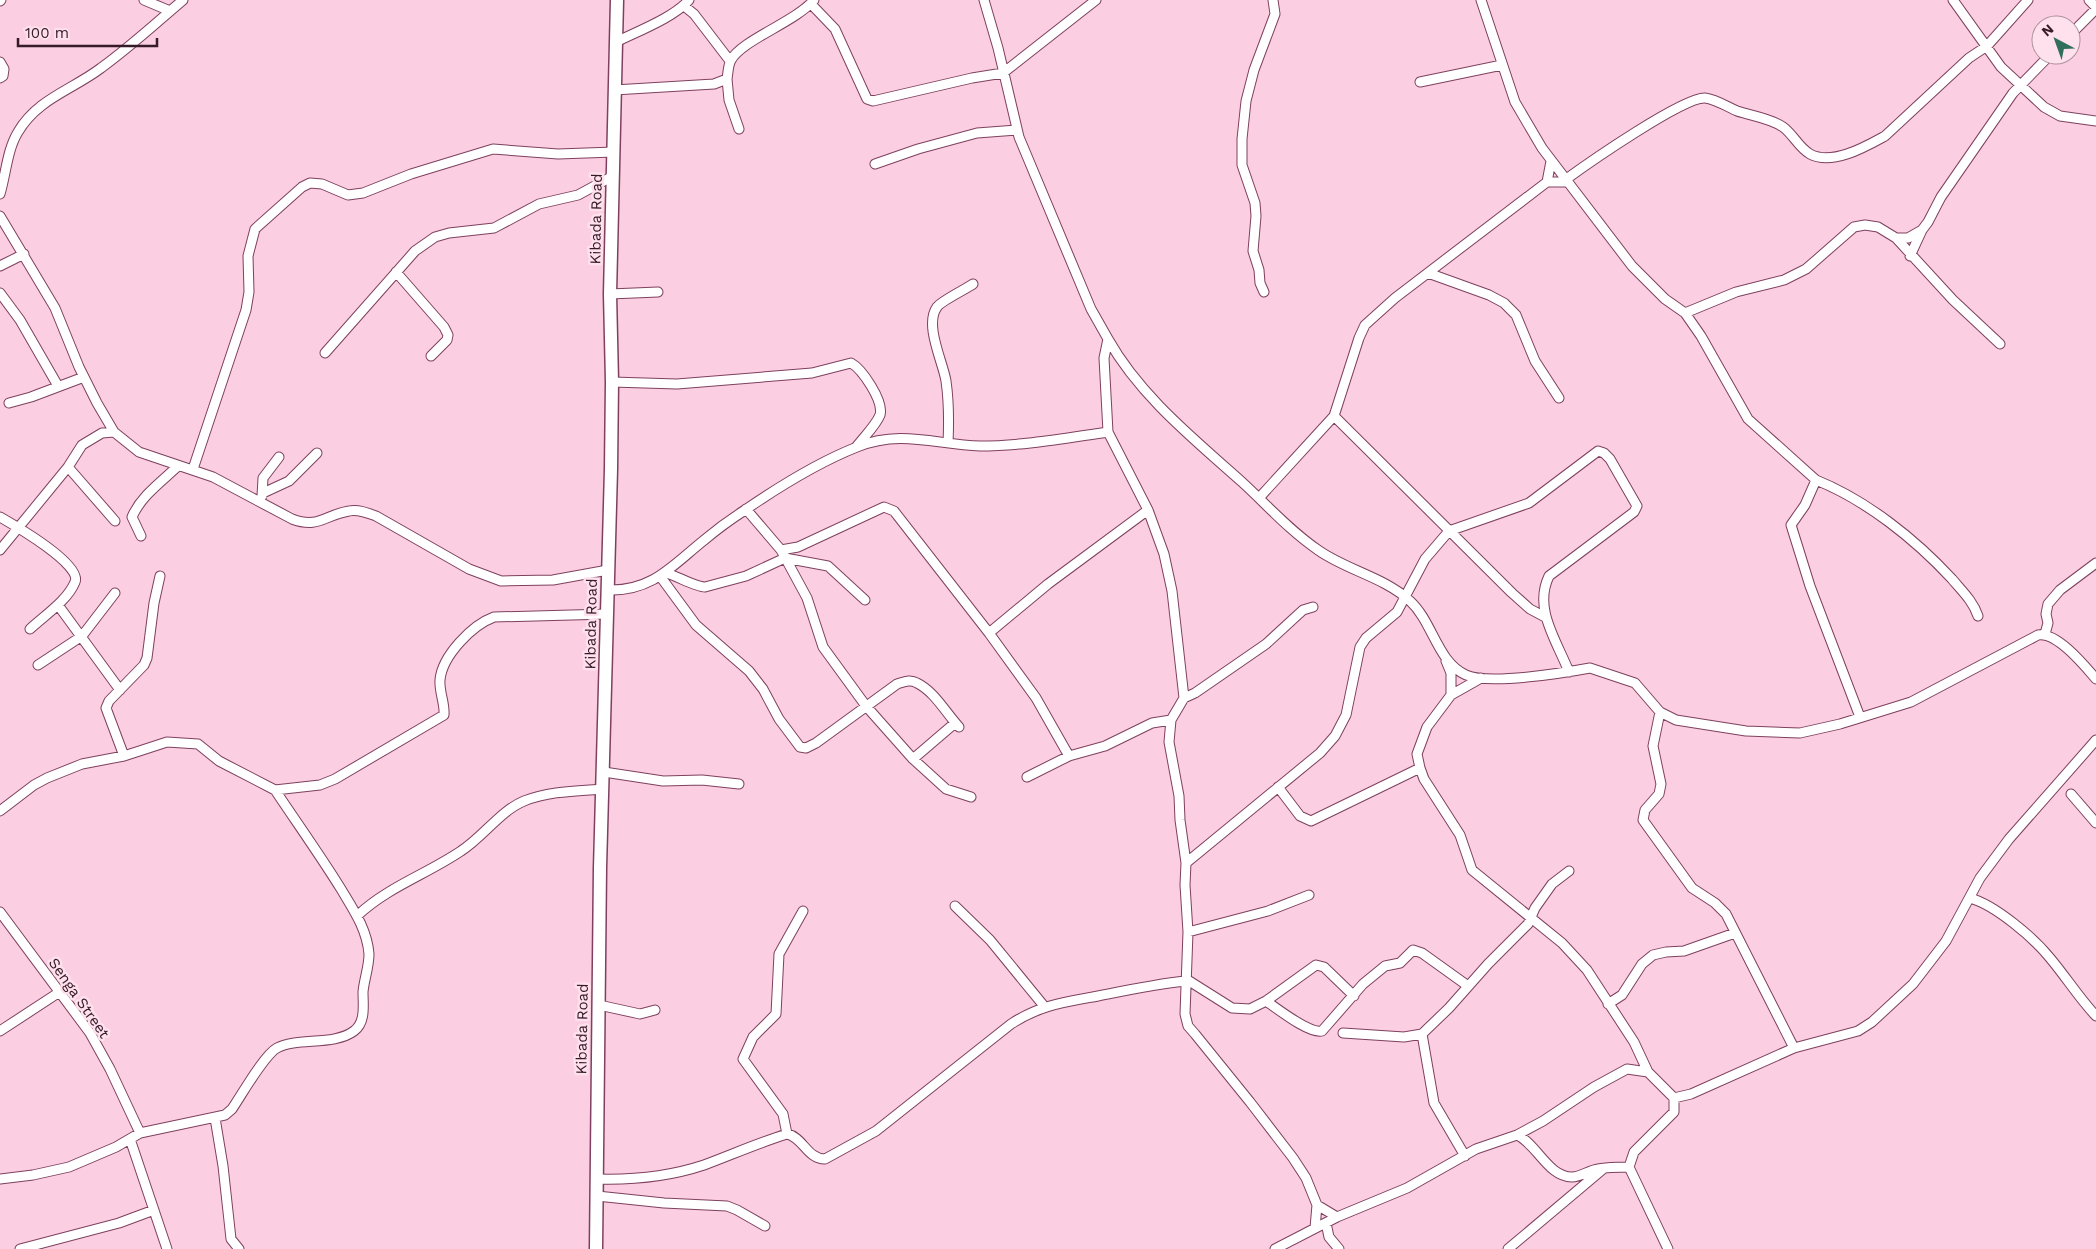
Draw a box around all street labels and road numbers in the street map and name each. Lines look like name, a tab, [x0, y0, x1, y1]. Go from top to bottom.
street label: Kibada Road	[586, 173, 606, 265]
street label: Kibada Road	[581, 578, 601, 670]
street label: Senga Street	[45, 954, 114, 1042]
street label: Kibada Road	[572, 983, 592, 1075]

